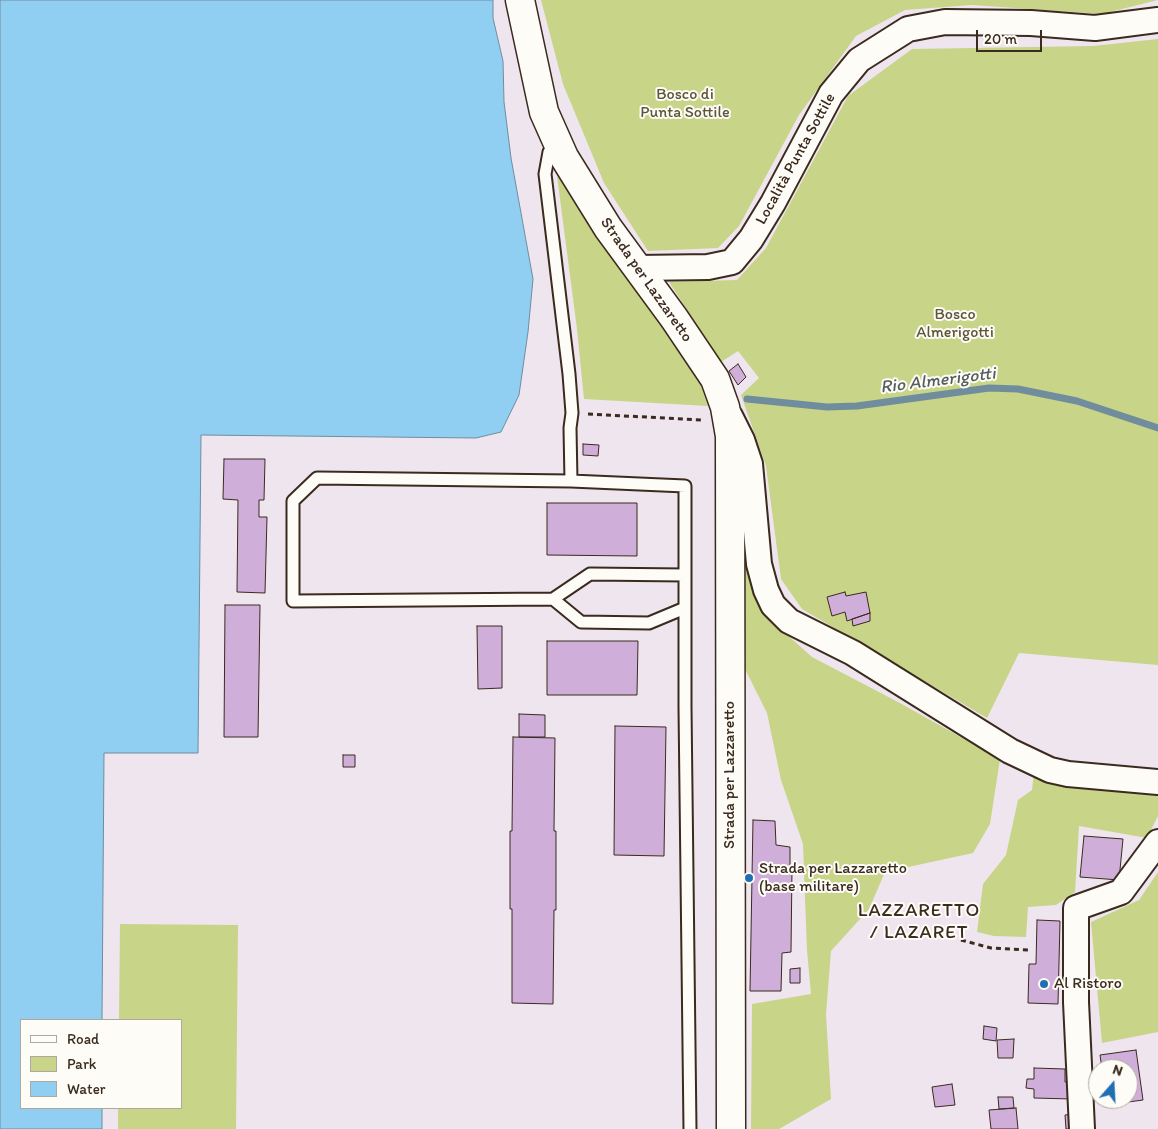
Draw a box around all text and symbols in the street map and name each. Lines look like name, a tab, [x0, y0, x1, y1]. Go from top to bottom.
scale bar	[978, 20, 1044, 52]
text: 20 m	[984, 30, 1017, 48]
park label: Bosco di Punta Sottile	[640, 85, 730, 123]
street label: Località Punta Sottile	[752, 90, 840, 228]
street label: Strada per Lazzaretto	[596, 214, 696, 346]
park label: Bosco Almerigotti	[916, 305, 994, 343]
water label: Rio Almerigotti	[879, 363, 997, 399]
street label: Strada per Lazzaretto	[720, 701, 740, 849]
place label: Strada per Lazzaretto (base militare)	[759, 859, 907, 897]
marker: Strada per Lazzaretto (base militare)	[743, 872, 755, 884]
district label: LAZZARETTO / LAZARET	[856, 900, 982, 944]
place label: Al Ristoro	[1054, 974, 1122, 994]
marker: Al Ristoro	[1038, 978, 1050, 990]
legend	[20, 1019, 182, 1109]
text: Road	[67, 1030, 99, 1048]
text: Park	[67, 1055, 97, 1073]
north arrow	[1088, 1059, 1138, 1109]
text: N	[1110, 1061, 1125, 1080]
text: Water	[67, 1080, 105, 1098]

